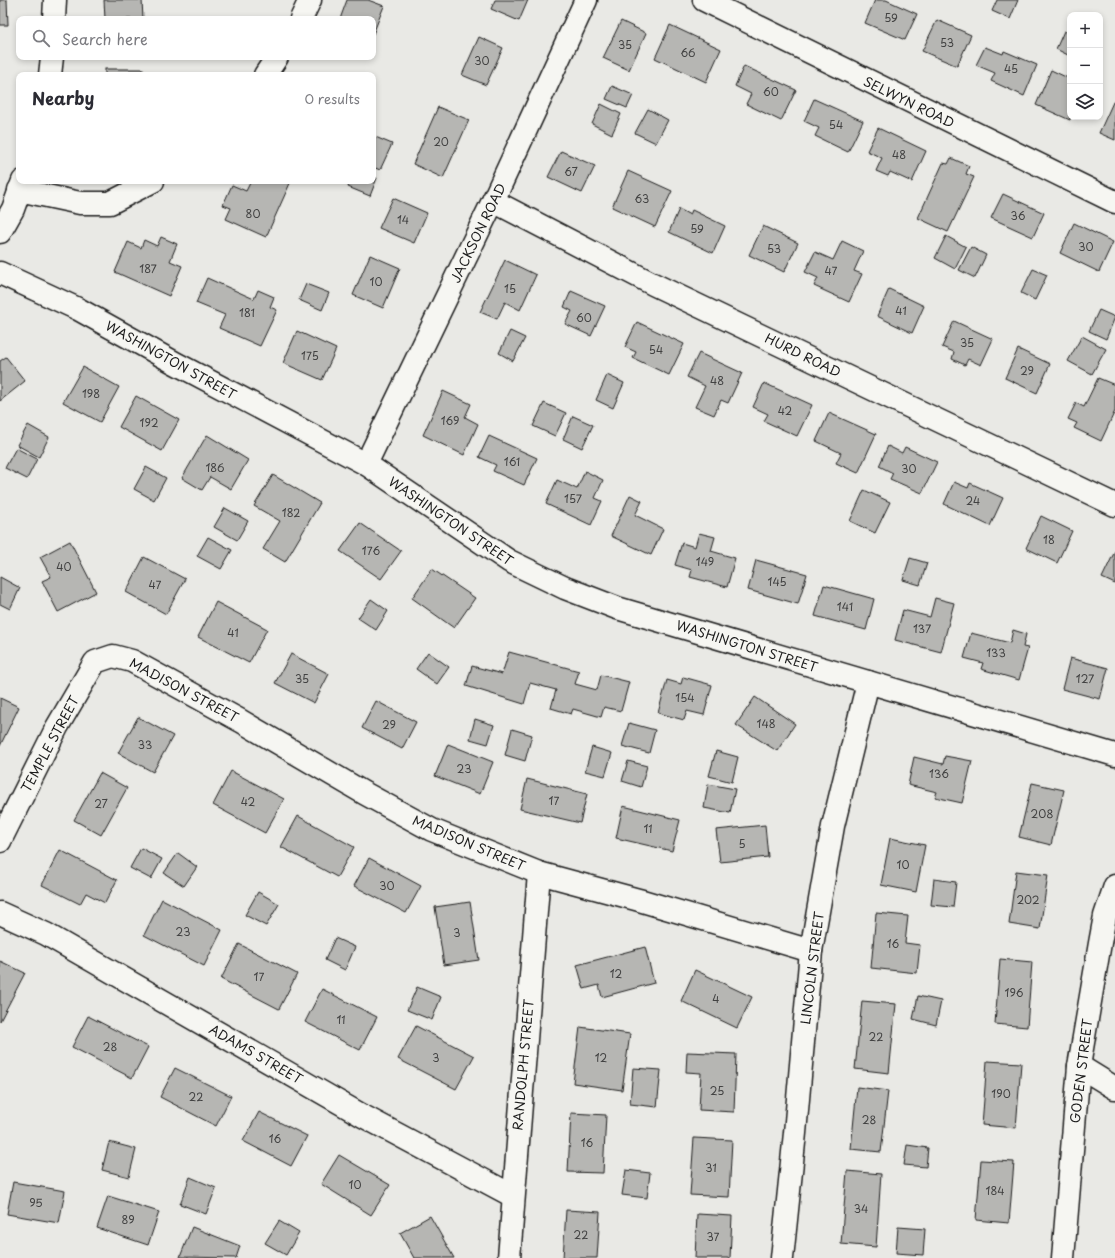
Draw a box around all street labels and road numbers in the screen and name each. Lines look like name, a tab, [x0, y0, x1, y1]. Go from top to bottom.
street label: SELWYN ROAD	[861, 71, 958, 132]
street label: JACKSON ROAD	[445, 180, 510, 286]
street label: WASHINGTON STREET	[102, 316, 240, 404]
street label: HURD ROAD	[762, 328, 845, 381]
street label: WASHINGTON STREET	[385, 472, 518, 570]
street label: WASHINGTON STREET	[674, 615, 820, 676]
street label: MADISON STREET	[126, 653, 242, 726]
street label: TEMPLE STREET	[16, 692, 83, 795]
street label: MADISON STREET	[410, 810, 529, 875]
street label: LINCOLN STREET	[795, 910, 828, 1025]
street label: RANDOLPH STREET	[507, 998, 538, 1131]
street label: GODEN STREET	[1065, 1018, 1096, 1124]
street label: ADAMS STREET	[206, 1019, 306, 1088]

